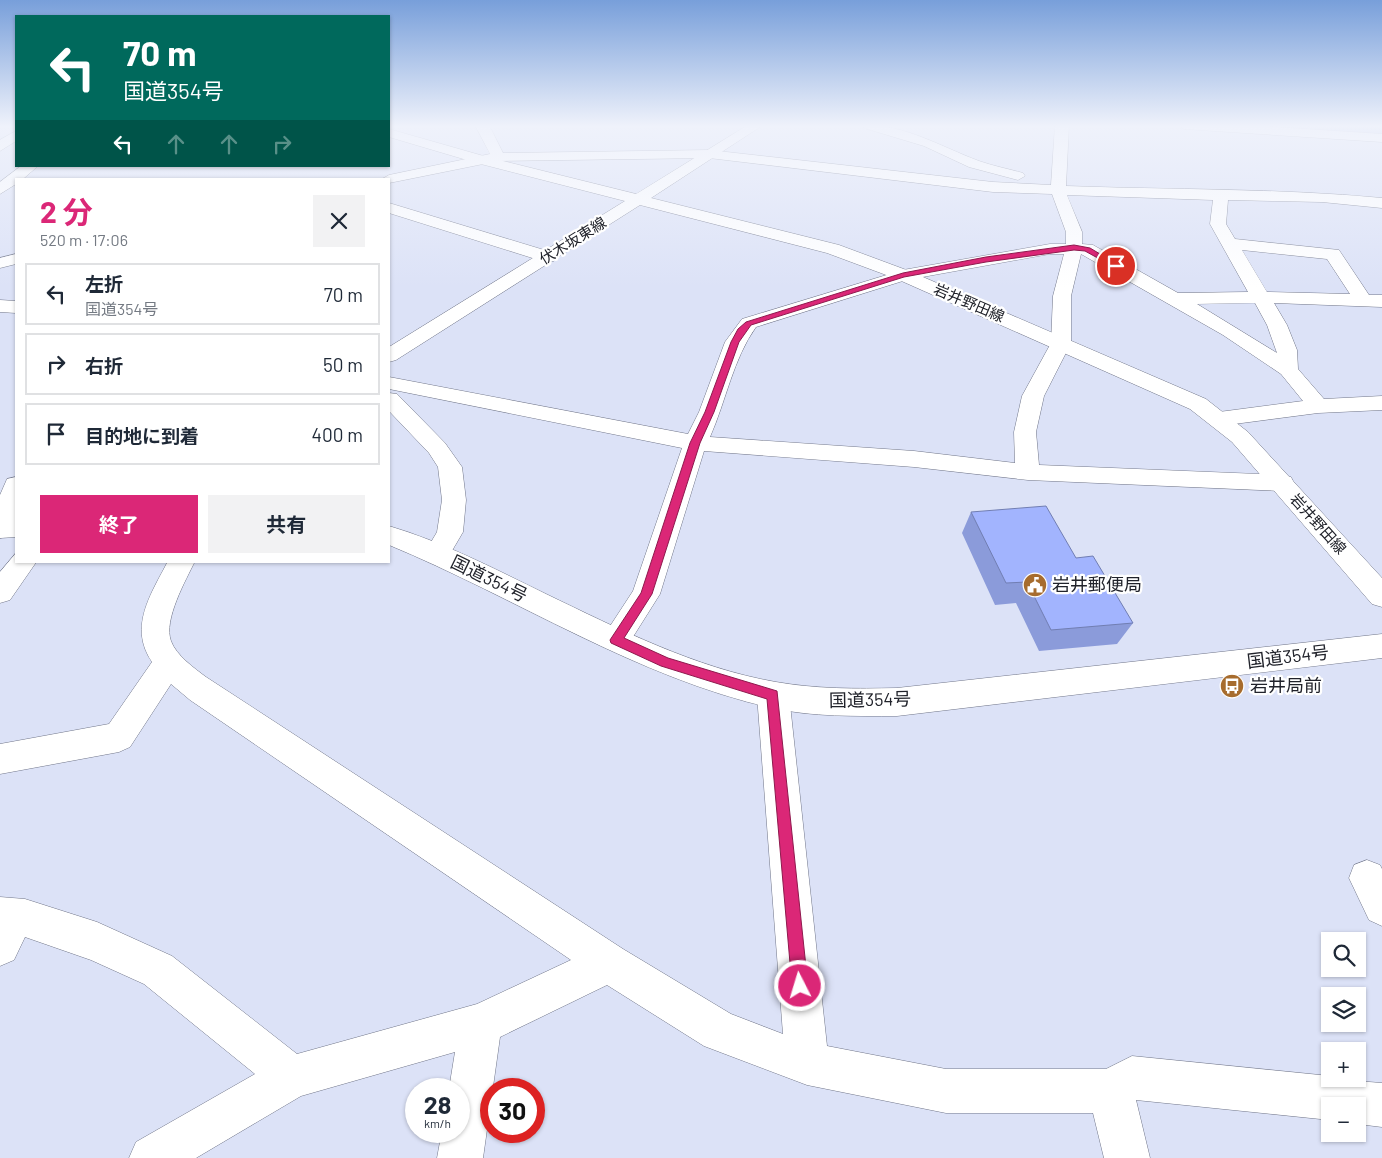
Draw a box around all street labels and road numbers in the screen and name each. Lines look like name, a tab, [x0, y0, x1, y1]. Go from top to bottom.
street label: 伏木坂東線	[536, 213, 609, 268]
street label: 岩井野田線	[931, 279, 1007, 325]
street label: 岩井野田線	[1287, 489, 1351, 557]
street label: 国道354号	[448, 550, 531, 606]
street label: 国道354号	[1246, 640, 1330, 672]
street label: 国道354号	[829, 687, 911, 711]

